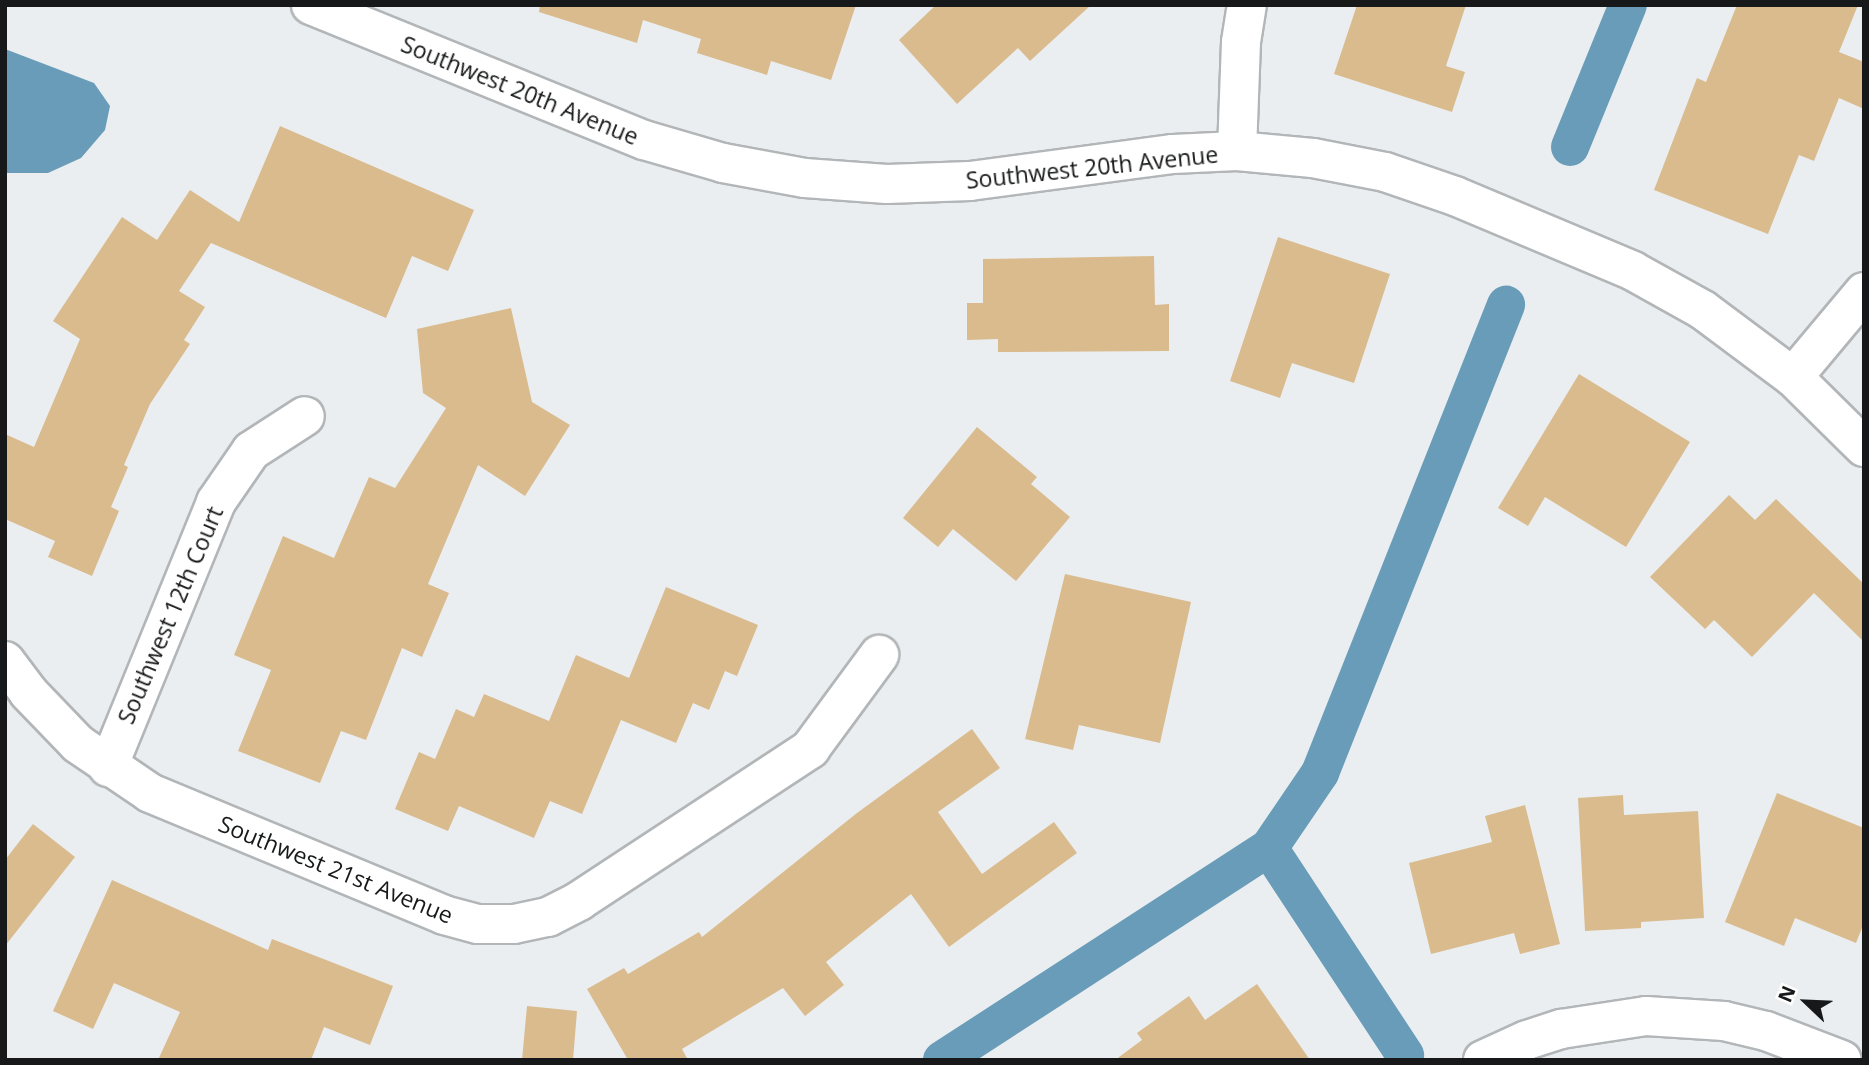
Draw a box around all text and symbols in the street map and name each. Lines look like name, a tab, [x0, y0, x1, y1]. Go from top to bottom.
street label: Southwest 20th Avenue	[397, 30, 643, 150]
street label: Southwest 20th Avenue	[965, 140, 1219, 194]
street label: Southwest 12th Court	[112, 502, 228, 728]
street label: Southwest 21st Avenue	[215, 809, 457, 929]
north arrow	[1771, 967, 1841, 1037]
text: N	[1772, 982, 1802, 1006]

